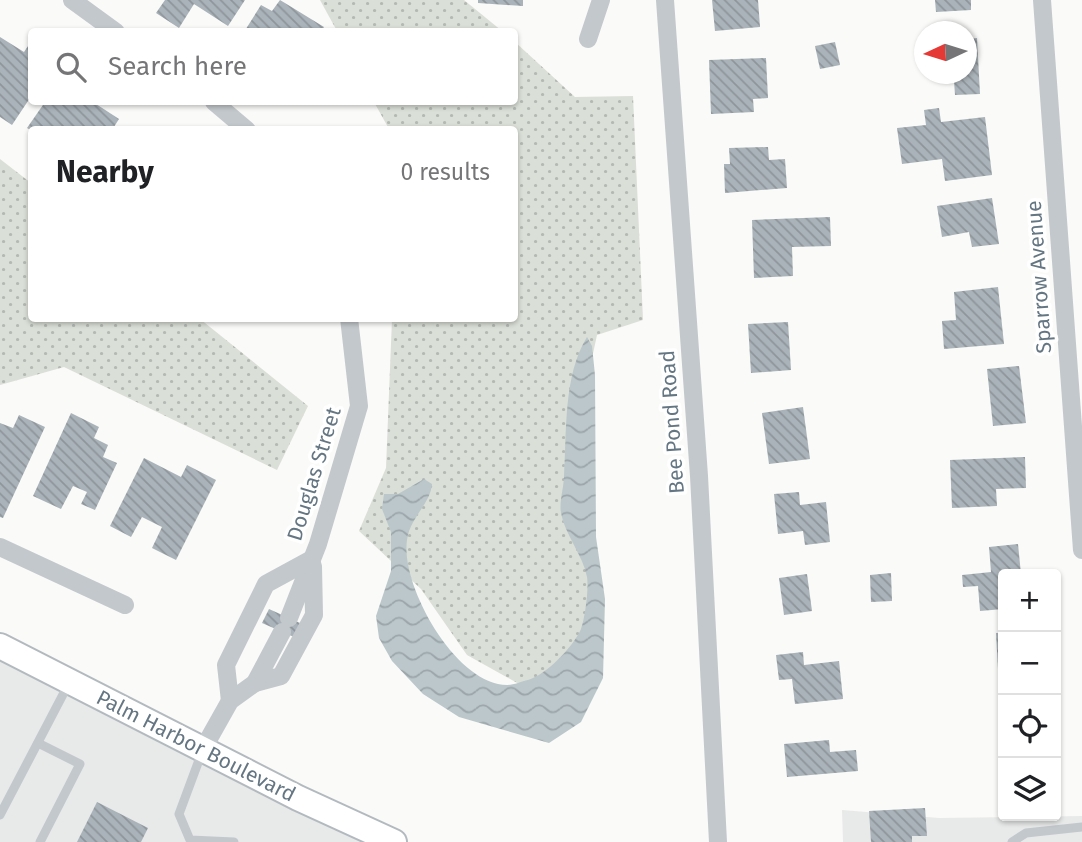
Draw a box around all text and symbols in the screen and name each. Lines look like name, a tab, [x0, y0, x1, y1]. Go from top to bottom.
north arrow	[914, 21, 977, 84]
search box	[28, 28, 518, 105]
icon: search	[52, 48, 90, 86]
text: Search here	[108, 51, 247, 82]
text: Nearby	[56, 154, 154, 190]
text: 0 results	[400, 158, 490, 186]
street label: Sparrow Avenue	[1021, 200, 1057, 354]
street label: Bee Pond Road	[654, 349, 690, 495]
street label: Douglas Street	[281, 404, 347, 544]
map controls	[998, 569, 1061, 821]
button: +	[998, 569, 1061, 632]
button: −	[998, 632, 1061, 695]
street label: Palm Harbor Boulevard	[92, 684, 300, 808]
button: locate	[998, 695, 1061, 758]
button: layers	[998, 758, 1061, 821]

